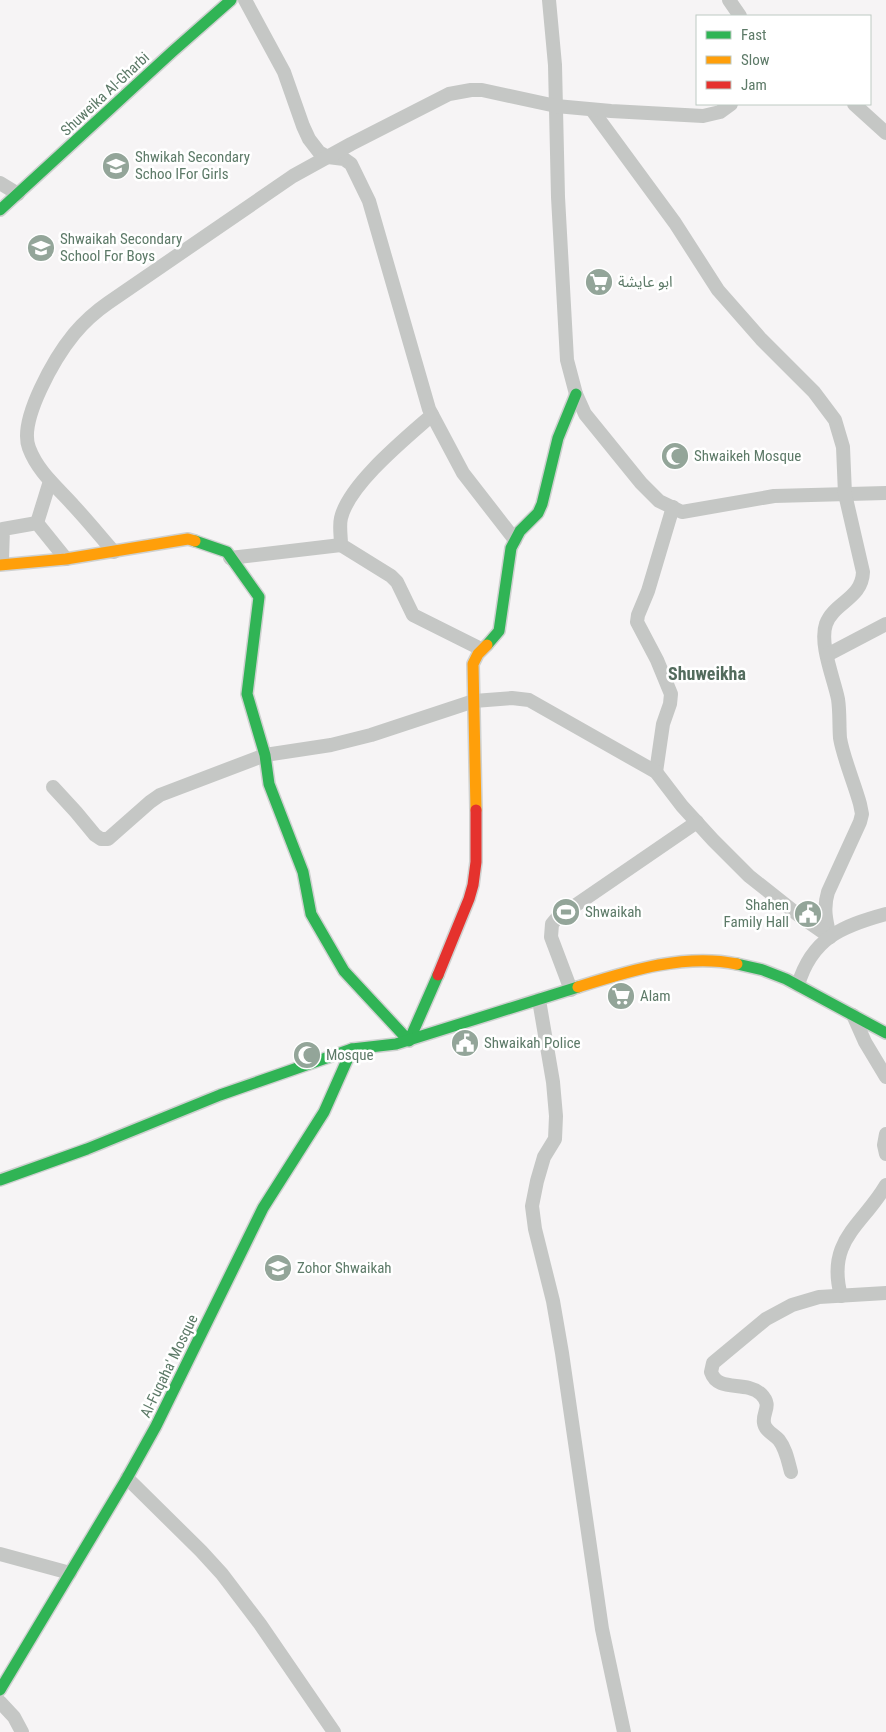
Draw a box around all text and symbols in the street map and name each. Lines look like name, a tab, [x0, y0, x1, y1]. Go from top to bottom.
legend	[696, 15, 871, 105]
text: Fast	[741, 26, 766, 44]
street label: Shuweika Al-Gharbi	[57, 48, 153, 140]
text: Slow	[741, 51, 770, 69]
text: Jam	[741, 76, 767, 94]
place label: Shwikah Secondary Schoo lFor Girls	[135, 148, 250, 183]
school or university icon: Shwikah Secondary Schoo lFor Girls	[101, 151, 131, 181]
place label: Shwaikah Secondary School For Boys	[60, 230, 182, 265]
school or university icon: Shwaikah Secondary School For Boys	[26, 233, 56, 263]
supermarket icon: ابو عايشة	[584, 267, 614, 297]
place label: ابو عايشة	[618, 273, 673, 291]
mosque icon: Shwaikeh Mosque	[660, 441, 690, 471]
place label: Shwaikeh Mosque	[694, 447, 801, 465]
district label: Shuweikha	[668, 663, 746, 684]
place label: Shahen Family Hall	[724, 896, 789, 931]
sports icon: Shwaikah	[551, 897, 581, 927]
public building icon: Shahen Family Hall	[793, 899, 823, 929]
place label: Shwaikah	[585, 903, 642, 921]
supermarket icon: Alam	[606, 981, 636, 1011]
place label: Alam	[640, 987, 671, 1005]
public building icon: Shwaikah Police	[450, 1028, 480, 1058]
place label: Shwaikah Police	[484, 1034, 581, 1052]
mosque icon: Mosque	[292, 1040, 322, 1070]
place label: Mosque	[326, 1046, 374, 1064]
school or university icon: Zohor Shwaikah	[263, 1253, 293, 1283]
place label: Zohor Shwaikah	[297, 1259, 392, 1277]
street label: Al-Fuqaha' Mosque	[136, 1312, 202, 1420]

